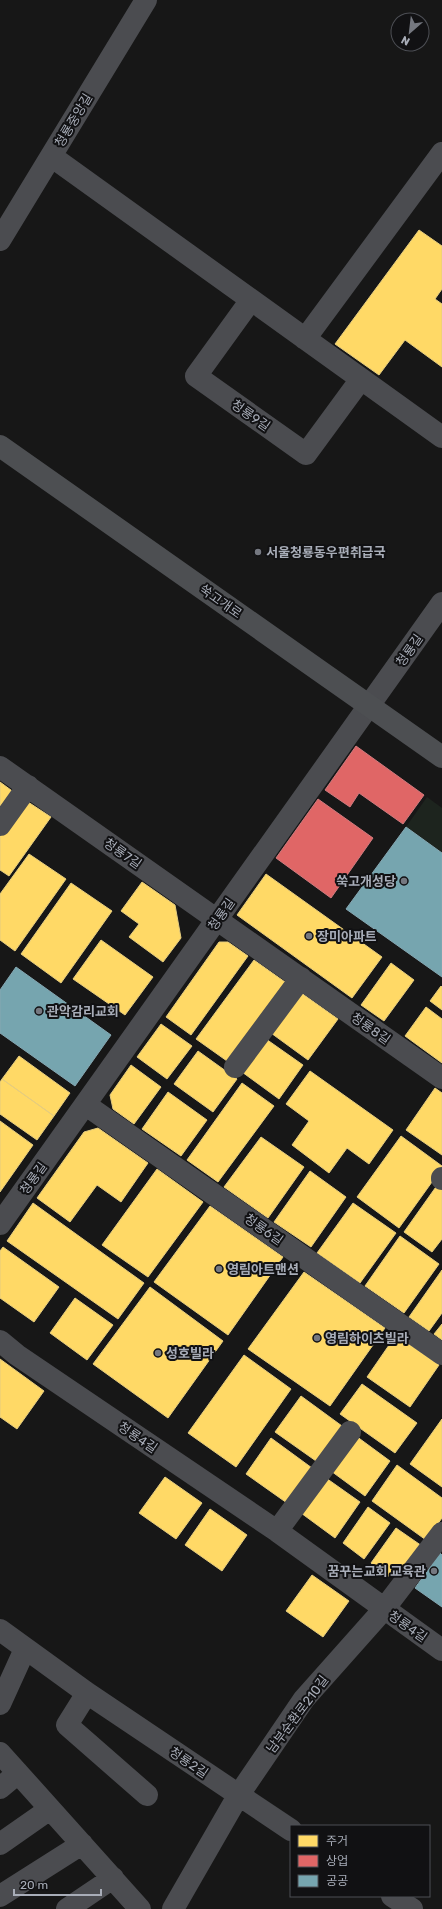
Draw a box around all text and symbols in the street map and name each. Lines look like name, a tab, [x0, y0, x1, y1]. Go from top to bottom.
north arrow	[390, 12, 430, 52]
text: N	[399, 33, 412, 48]
street label: 청룡중앙길	[52, 91, 95, 150]
street label: 청룡9길	[229, 397, 273, 434]
place label: 서울청룡동우편취급국	[266, 545, 386, 560]
marker: 서울청룡동우편취급국	[253, 547, 263, 557]
street label: 쑥고개로	[197, 582, 245, 621]
street label: 청룡길	[393, 631, 426, 669]
street label: 청룡7길	[101, 835, 144, 872]
place label: 쑥고개성당	[336, 874, 396, 889]
marker: 쑥고개성당	[399, 876, 409, 886]
street label: 청룡길	[205, 895, 238, 933]
place label: 장미아파트	[317, 929, 377, 944]
marker: 장미아파트	[304, 931, 314, 941]
place label: 관악감리교회	[47, 1004, 119, 1019]
marker: 관악감리교회	[34, 1006, 44, 1016]
street label: 청룡8길	[348, 1010, 393, 1047]
street label: 청룡길	[17, 1159, 50, 1197]
street label: 청룡6길	[241, 1211, 286, 1248]
place label: 영림아트맨션	[227, 1262, 299, 1277]
marker: 영림아트맨션	[214, 1264, 224, 1274]
place label: 영림하이츠빌라	[325, 1331, 409, 1346]
marker: 영림하이츠빌라	[312, 1333, 322, 1343]
place label: 성호빌라	[166, 1346, 214, 1361]
marker: 성호빌라	[153, 1348, 163, 1358]
street label: 청룡4길	[115, 1419, 160, 1456]
place label: 꿈꾸는교회 교육관	[328, 1564, 426, 1579]
marker: 꿈꾸는교회 교육관	[429, 1566, 439, 1576]
street label: 청룡4길	[385, 1608, 430, 1645]
street label: 남부순환로210길	[263, 1673, 331, 1756]
street label: 청룡2길	[166, 1744, 211, 1781]
legend	[290, 1825, 430, 1897]
text: 주거	[326, 1834, 348, 1848]
text: 상업	[326, 1854, 348, 1868]
scale bar	[14, 1871, 101, 1897]
text: 공공	[326, 1874, 348, 1888]
text: 20 m	[20, 1878, 48, 1892]

